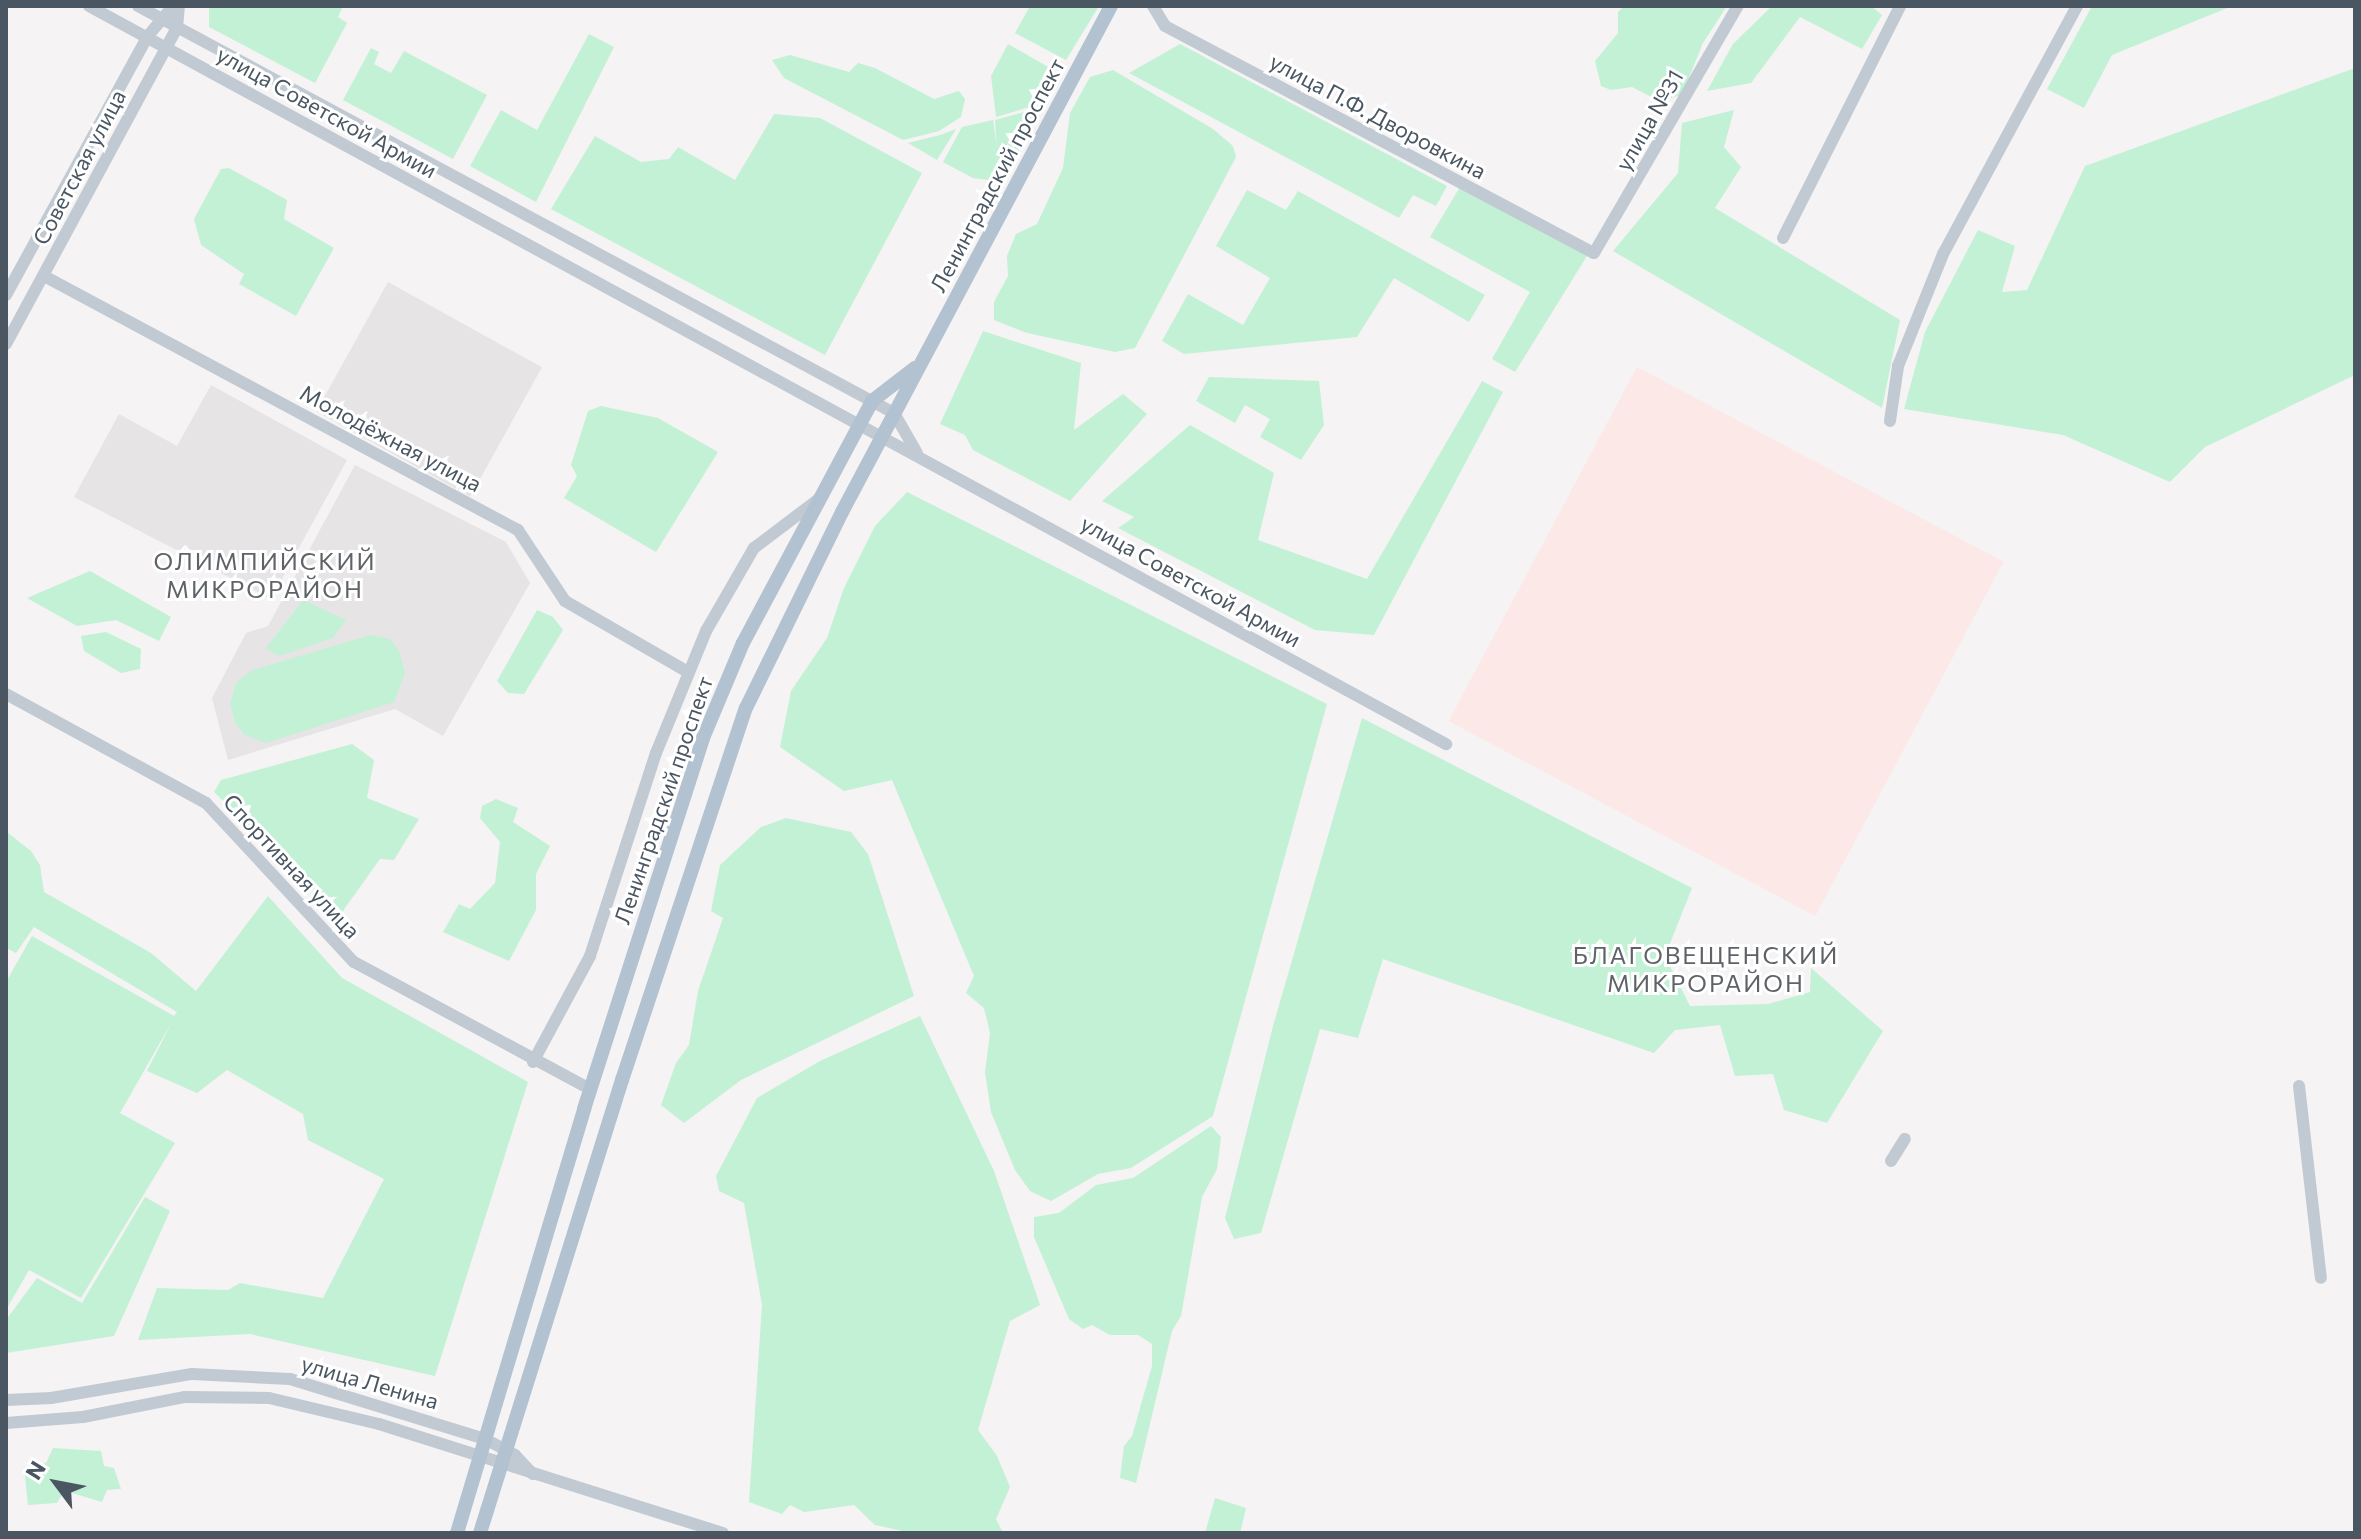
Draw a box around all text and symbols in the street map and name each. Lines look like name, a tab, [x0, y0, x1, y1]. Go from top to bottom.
street label: улица Советской Армии	[213, 41, 441, 183]
street label: улица П.Ф. Дворовкина	[1265, 48, 1491, 184]
street label: Ленинградский проспект	[924, 54, 1070, 296]
street label: улица №31	[1610, 65, 1688, 175]
street label: Советская улица	[27, 85, 131, 249]
street label: Молодёжная улица	[296, 379, 486, 497]
street label: улица Советской Армии	[1077, 510, 1305, 652]
district label: ОЛИМПИЙСКИЙ МИКРОРАЙОН	[153, 547, 377, 603]
street label: Ленинградский проспект	[608, 673, 718, 927]
street label: Спортивная улица	[218, 788, 366, 944]
district label: БЛАГОВЕЩЕНСКИЙ МИКРОРАЙОН	[1573, 941, 1839, 997]
street label: улица Ленина	[298, 1350, 442, 1414]
north arrow	[16, 1443, 96, 1523]
text: N	[19, 1456, 51, 1484]

